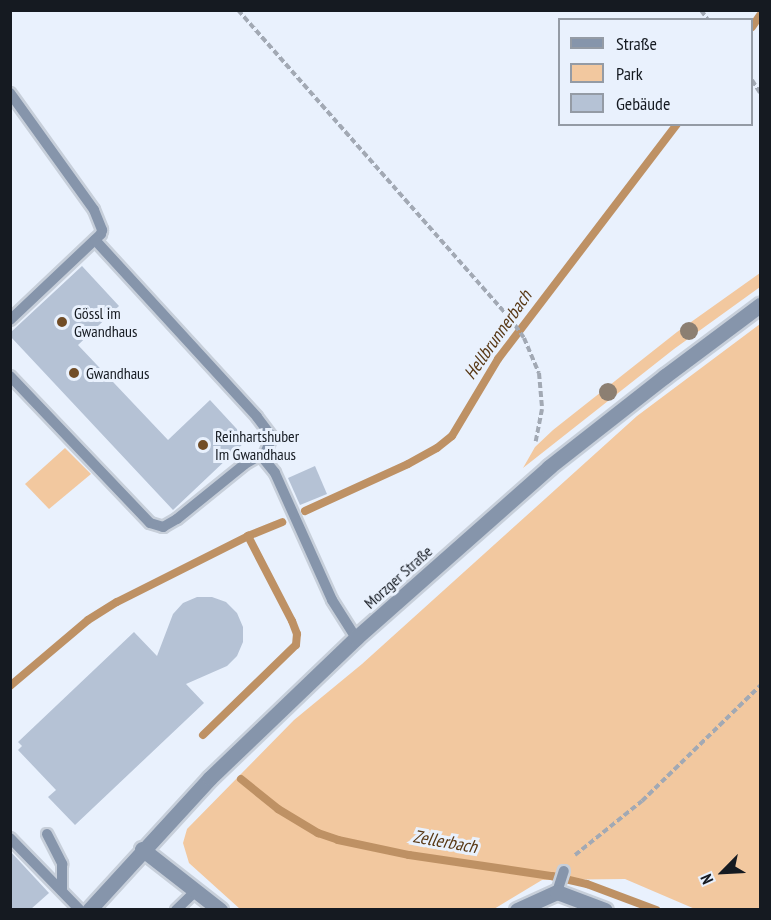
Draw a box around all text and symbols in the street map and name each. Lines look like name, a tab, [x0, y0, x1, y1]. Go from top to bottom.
legend	[558, 18, 753, 126]
text: Straße	[616, 32, 657, 55]
text: Park	[616, 62, 643, 85]
text: Gebäude	[616, 92, 670, 115]
water label: Hellbrunnerbach	[459, 286, 537, 384]
place label: Gössl im Gwandhaus	[74, 303, 137, 341]
marker: Gössl im Gwandhaus	[55, 315, 69, 329]
place label: Gwandhaus	[86, 363, 149, 383]
marker: Gwandhaus	[67, 366, 81, 380]
place label: Reinhartshuber Im Gwandhaus	[215, 426, 299, 464]
marker: Reinhartshuber Im Gwandhaus	[196, 438, 210, 452]
street label: Morzger Straße	[360, 541, 436, 613]
water label: Zellerbach	[411, 826, 479, 858]
north arrow	[693, 842, 753, 902]
text: N	[696, 871, 717, 887]

